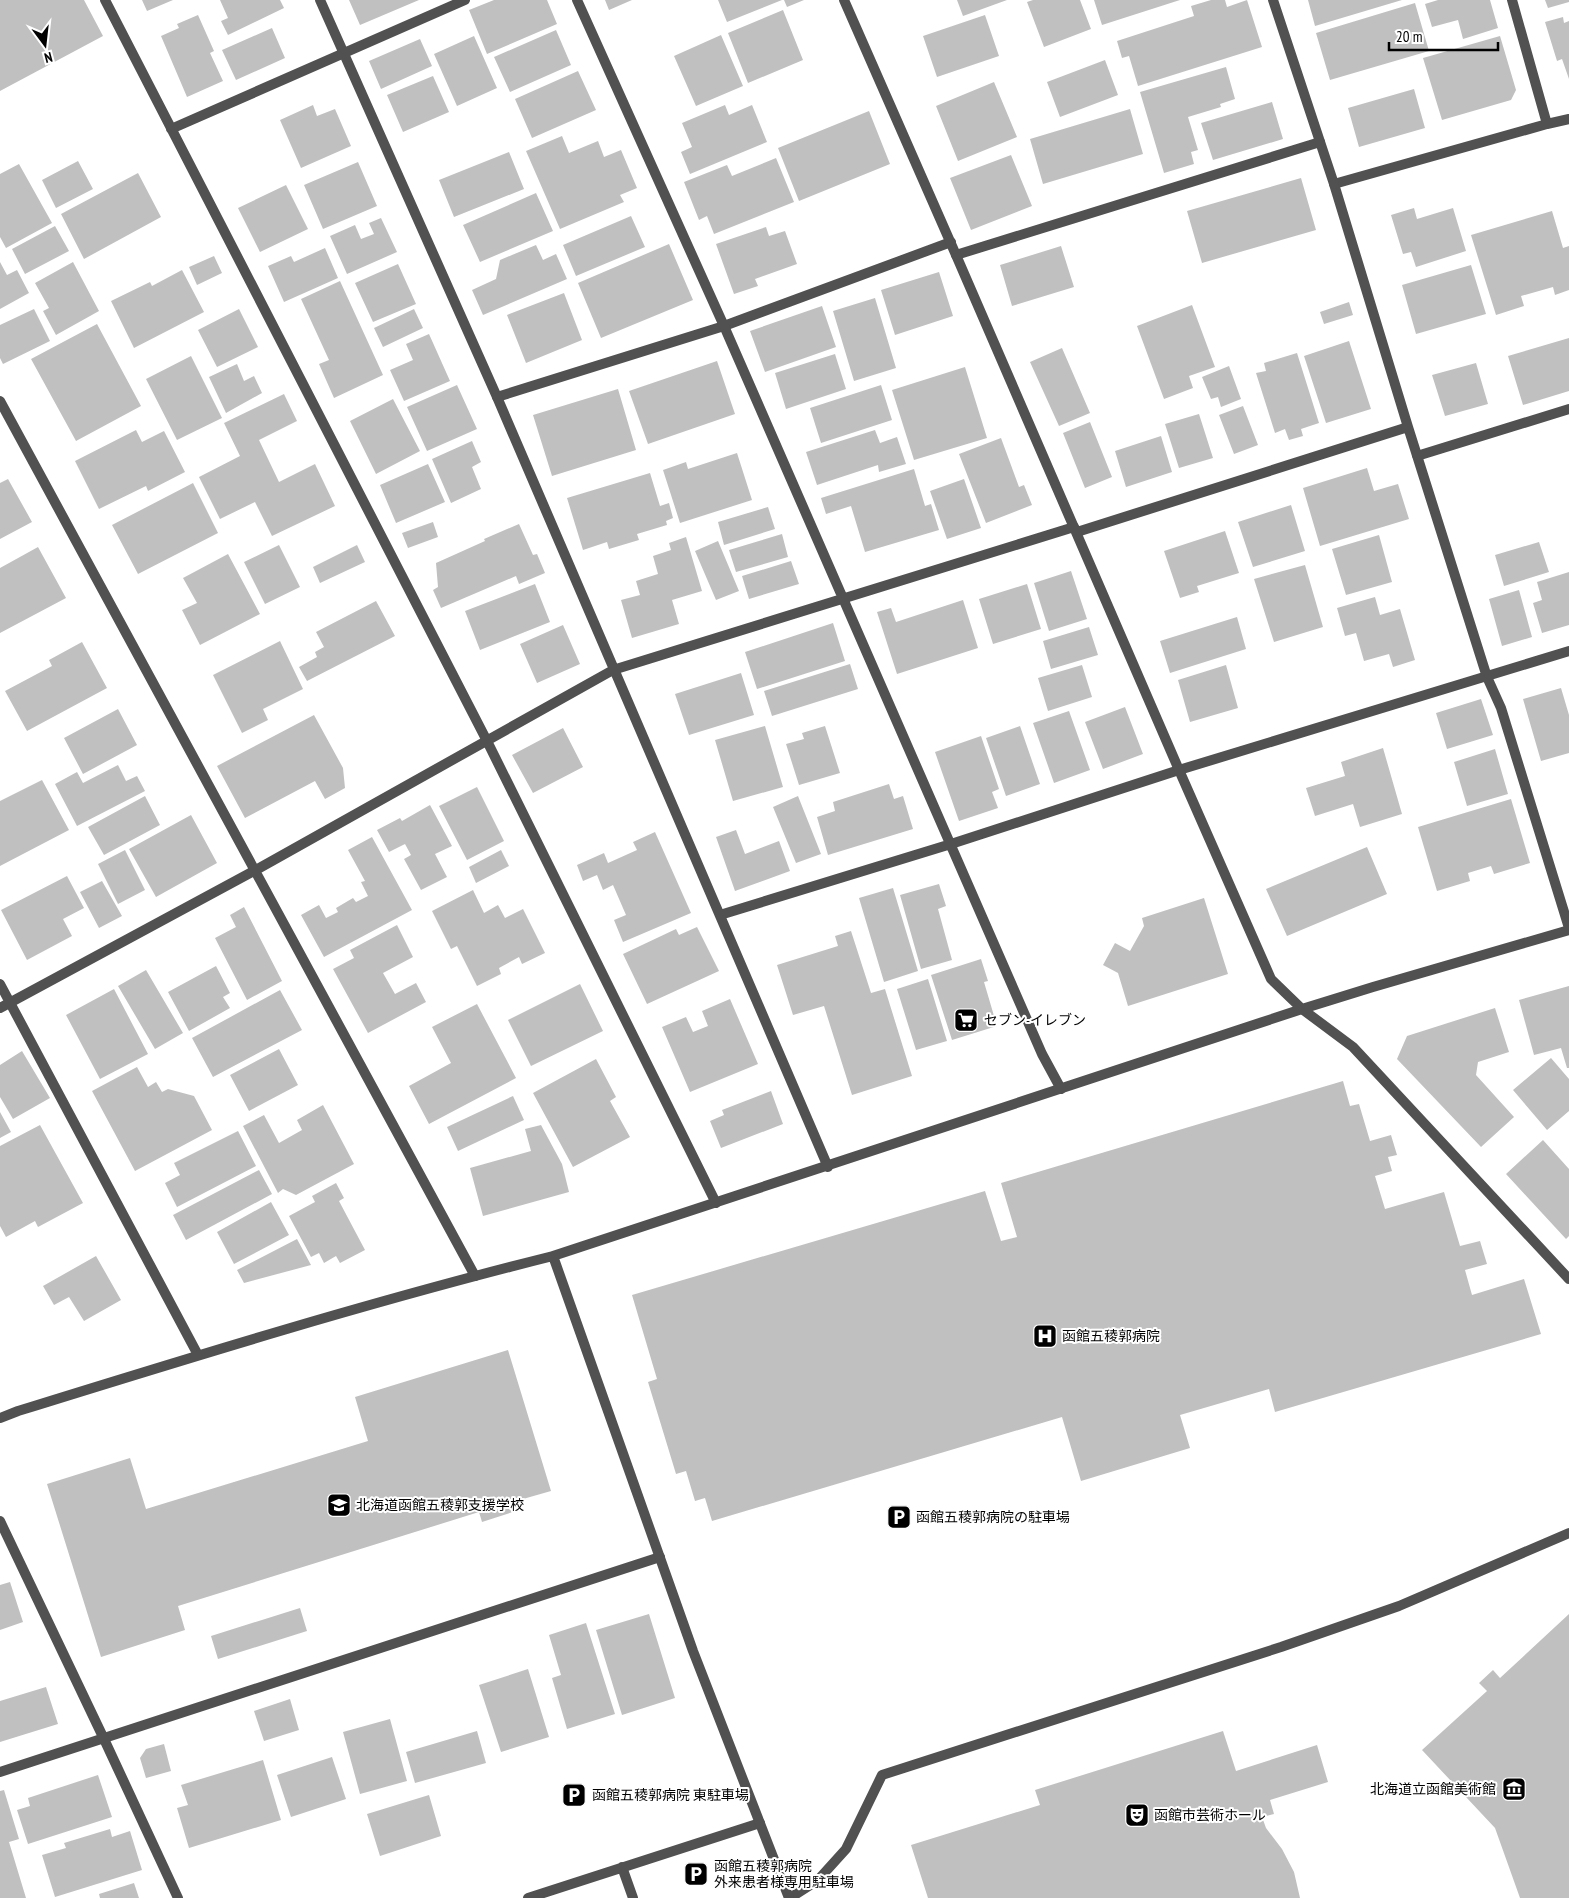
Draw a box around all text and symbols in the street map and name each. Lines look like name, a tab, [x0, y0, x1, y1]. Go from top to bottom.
north arrow	[20, 20, 70, 70]
scale bar	[1389, 20, 1498, 52]
text: 20 m	[1396, 27, 1422, 46]
text: N	[42, 48, 54, 67]
supermarket icon: セブン-イレブン	[953, 1007, 979, 1033]
place label: セブン-イレブン	[984, 1011, 1086, 1029]
hospital icon: 函館五稜郭病院	[1032, 1323, 1058, 1349]
place label: 函館五稜郭病院	[1062, 1327, 1160, 1345]
school or university icon: 北海道函館五稜郭支援学校	[326, 1492, 352, 1518]
place label: 北海道函館五稜郭支援学校	[356, 1496, 524, 1514]
parking icon: 函館五稜郭病院の駐車場	[886, 1504, 912, 1530]
place label: 函館五稜郭病院の駐車場	[916, 1508, 1070, 1526]
museum icon: 北海道立函館美術館	[1501, 1776, 1527, 1802]
place label: 北海道立函館美術館	[1370, 1780, 1496, 1798]
parking icon: 函館五稜郭病院 東駐車場	[561, 1782, 587, 1808]
place label: 函館五稜郭病院 東駐車場	[592, 1786, 749, 1804]
theatre icon: 函館市芸術ホール	[1124, 1802, 1150, 1828]
place label: 函館市芸術ホール	[1154, 1806, 1266, 1824]
place label: 函館五稜郭病院 外来患者様専用駐車場	[714, 1857, 854, 1891]
parking icon: 函館五稜郭病院 外来患者様専用駐車場	[683, 1861, 709, 1887]

